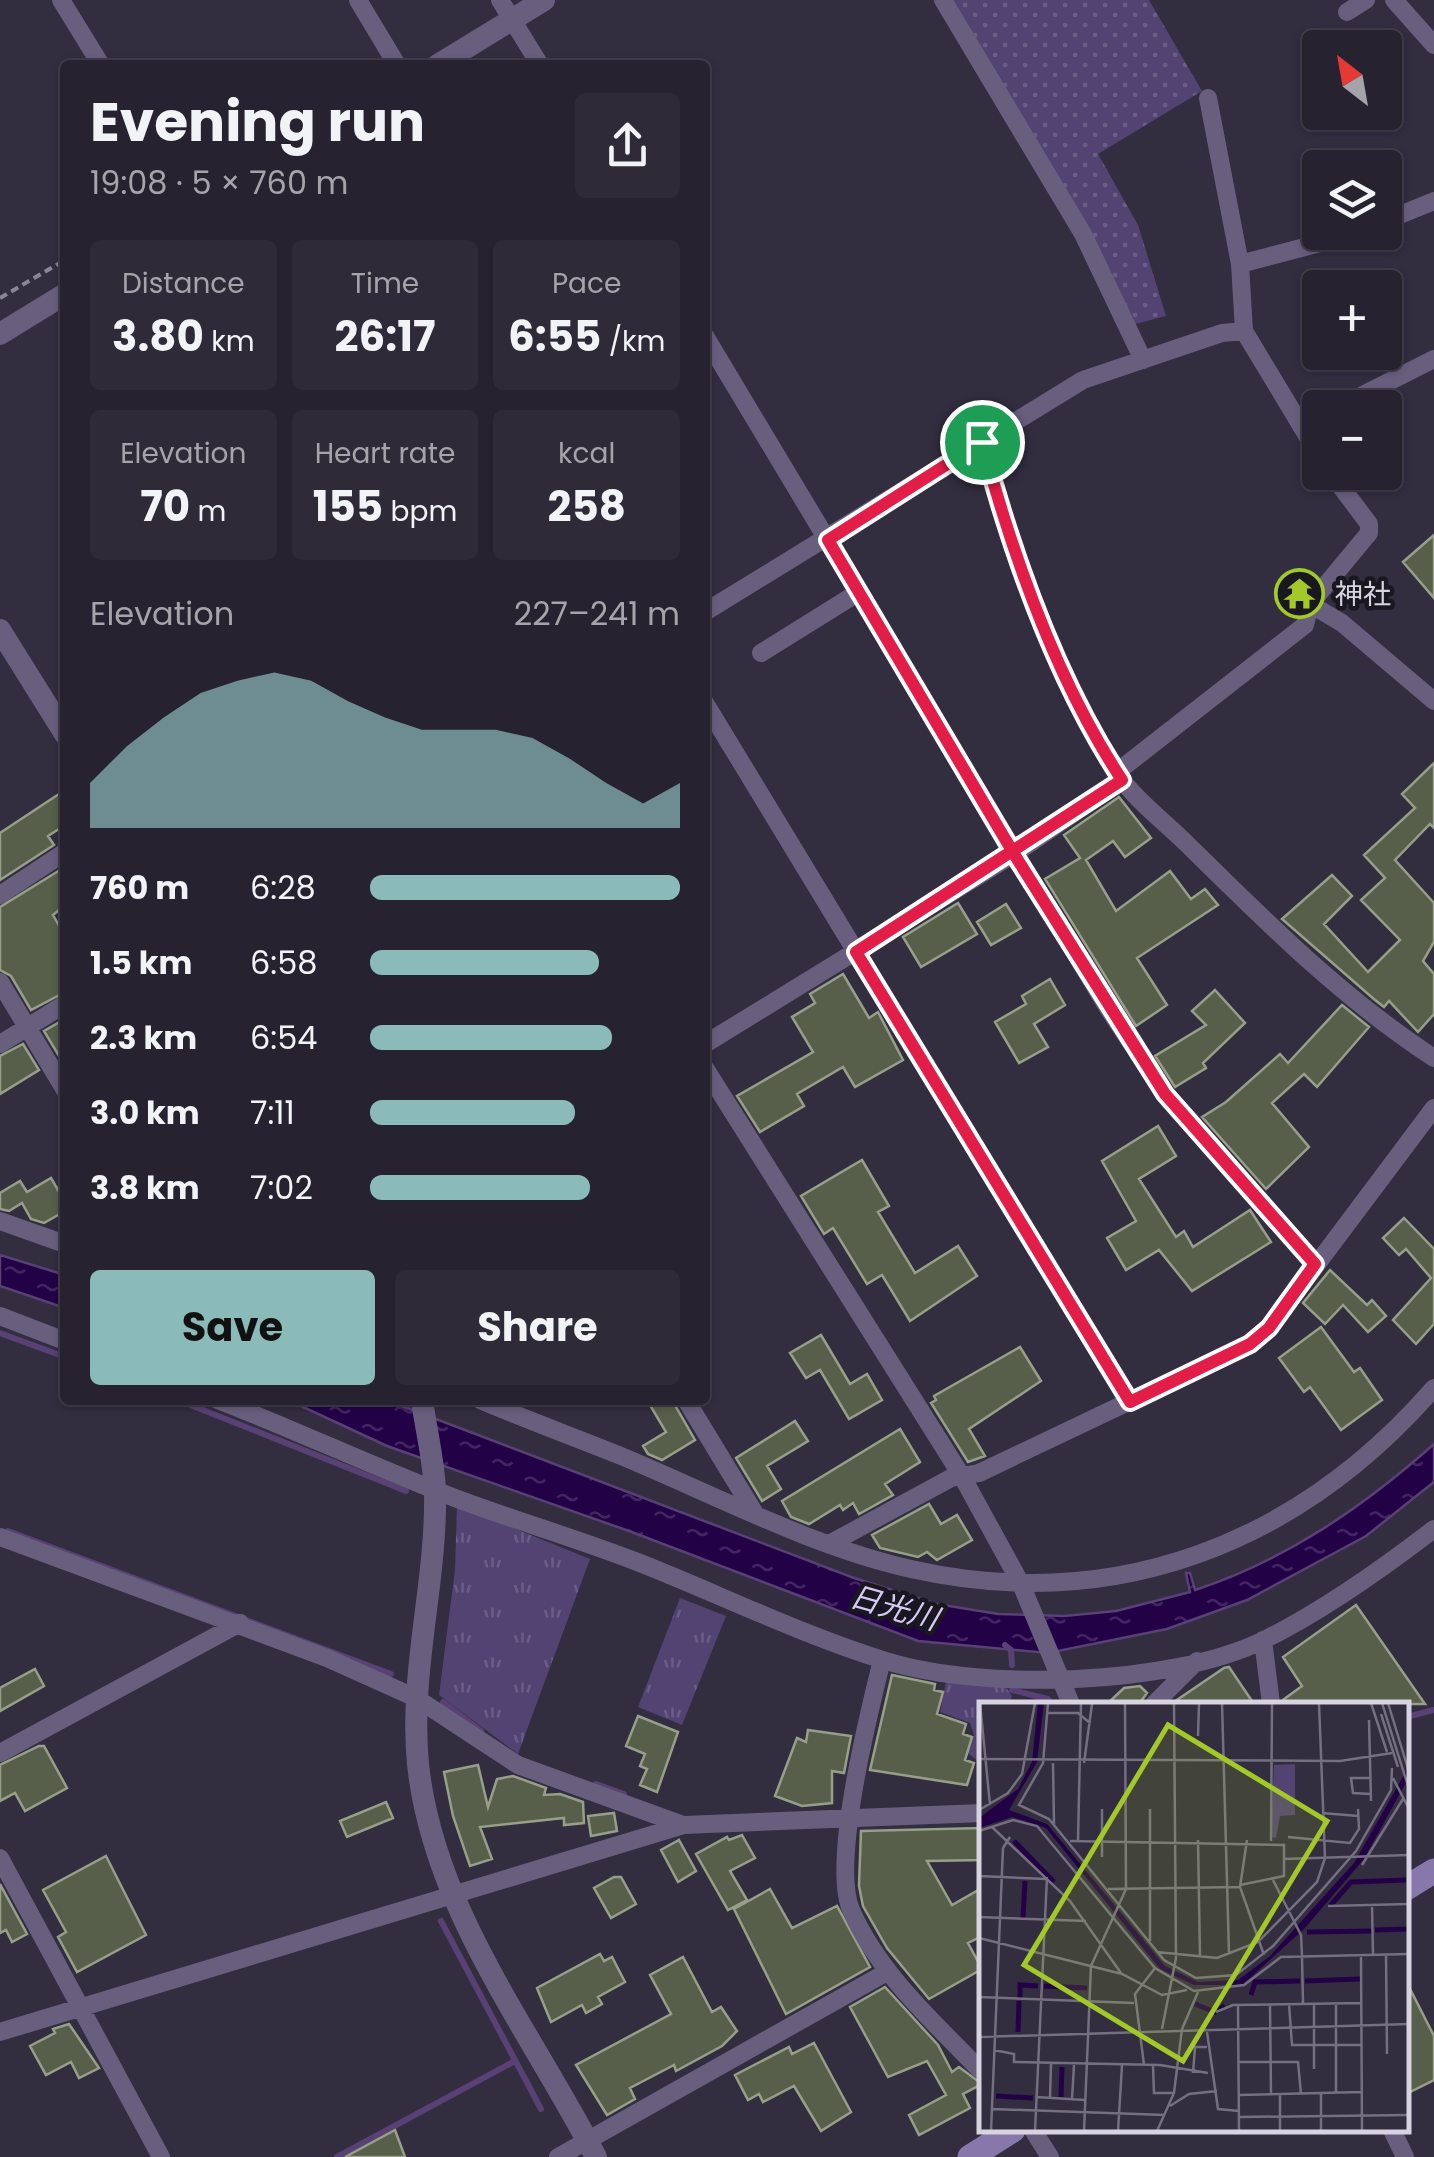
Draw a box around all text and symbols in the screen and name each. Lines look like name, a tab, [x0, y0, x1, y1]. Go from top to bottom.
north arrow	[1302, 30, 1402, 130]
map controls	[1302, 30, 1402, 490]
text: Evening run	[90, 83, 425, 160]
button: share	[575, 93, 680, 198]
button: layers	[1302, 150, 1402, 250]
text: 19:08 · 5 × 760 m	[90, 160, 349, 205]
text: Distance	[122, 264, 245, 303]
text: Time	[351, 264, 419, 303]
text: Pace	[552, 264, 621, 303]
button: +	[1302, 270, 1402, 370]
text: 3.80	[112, 307, 204, 366]
text: 26:17	[335, 307, 435, 366]
text: 6:55	[508, 307, 601, 366]
text: km	[204, 322, 255, 361]
text: /km	[601, 322, 665, 361]
button: −	[1302, 390, 1402, 490]
pin	[940, 400, 1025, 485]
icon: arrive	[955, 415, 1010, 470]
text: Elevation	[120, 434, 246, 473]
text: Heart rate	[315, 434, 455, 473]
text: kcal	[558, 434, 615, 473]
text: 70	[140, 477, 190, 536]
text: 155	[313, 477, 383, 536]
text: 258	[547, 477, 626, 536]
text: m	[190, 492, 226, 531]
text: bpm	[383, 492, 457, 531]
temple icon: 神社	[1274, 568, 1326, 620]
place label: 神社	[1335, 575, 1391, 614]
text: Elevation	[90, 591, 234, 636]
text: 227–241 m	[514, 591, 680, 636]
text: 760 m	[90, 865, 189, 910]
text: 6:28	[250, 865, 316, 910]
text: 1.5 km	[90, 940, 192, 985]
text: 6:58	[250, 940, 317, 985]
text: 2.3 km	[90, 1015, 197, 1060]
text: 6:54	[250, 1015, 317, 1060]
text: 3.0 km	[90, 1090, 200, 1135]
text: 7:11	[250, 1090, 295, 1135]
text: 3.8 km	[90, 1165, 200, 1210]
text: 7:02	[250, 1165, 313, 1210]
button: Save	[90, 1270, 375, 1385]
button: Share	[395, 1270, 680, 1385]
water label: 日光川	[845, 1574, 946, 1641]
inset map	[979, 1702, 1409, 2132]

